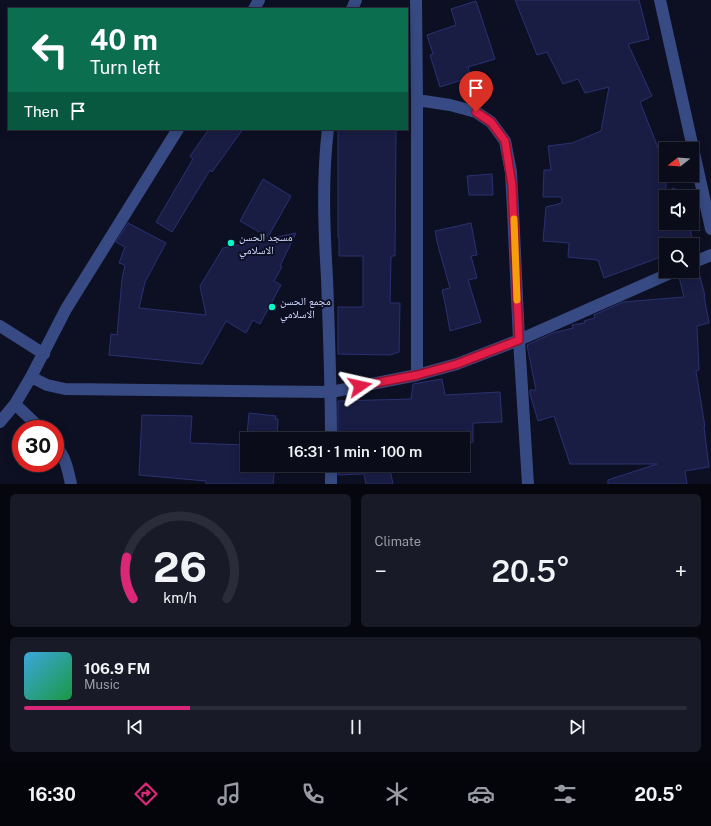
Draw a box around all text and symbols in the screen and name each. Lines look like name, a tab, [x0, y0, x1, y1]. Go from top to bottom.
text: 40 m	[90, 23, 158, 56]
icon: left	[24, 24, 76, 76]
text: Turn left	[90, 57, 160, 78]
pin	[459, 71, 493, 112]
icon: arrive	[465, 77, 487, 99]
icon: arrive	[67, 100, 89, 122]
text: Then	[24, 103, 59, 120]
north arrow	[659, 142, 699, 182]
map controls	[659, 142, 699, 278]
button: sound	[659, 190, 699, 230]
place label: مسجد الحسن الاسلامي	[239, 231, 293, 259]
marker: مسجد الحسن الاسلامي	[226, 238, 236, 248]
button: search	[659, 238, 699, 278]
place label: مجمع الحسن الاسلامي	[280, 295, 331, 323]
marker: مجمع الحسن الاسلامي	[267, 302, 277, 312]
position arrow	[339, 365, 381, 407]
speed limit sign: 30	[12, 420, 64, 472]
text: 16:31 · 1 min · 100 m	[288, 443, 422, 460]
text: Climate	[375, 534, 421, 549]
text: 26	[153, 541, 207, 590]
text: 20.5°	[491, 553, 570, 589]
text: −	[375, 558, 387, 584]
text: +	[675, 558, 687, 584]
text: km/h	[163, 588, 197, 605]
text: 106.9 FM	[84, 660, 150, 677]
text: Music	[84, 677, 120, 692]
icon: previous	[124, 716, 146, 738]
icon: pause	[345, 716, 367, 738]
icon: next	[566, 716, 588, 738]
icon: directions	[132, 780, 160, 808]
icon: music	[215, 780, 243, 808]
icon: phone	[299, 780, 327, 808]
icon: climate	[383, 780, 411, 808]
icon: car	[467, 780, 495, 808]
icon: filters	[551, 780, 579, 808]
text: 16:30	[28, 784, 76, 805]
text: 20.5°	[634, 784, 683, 805]

